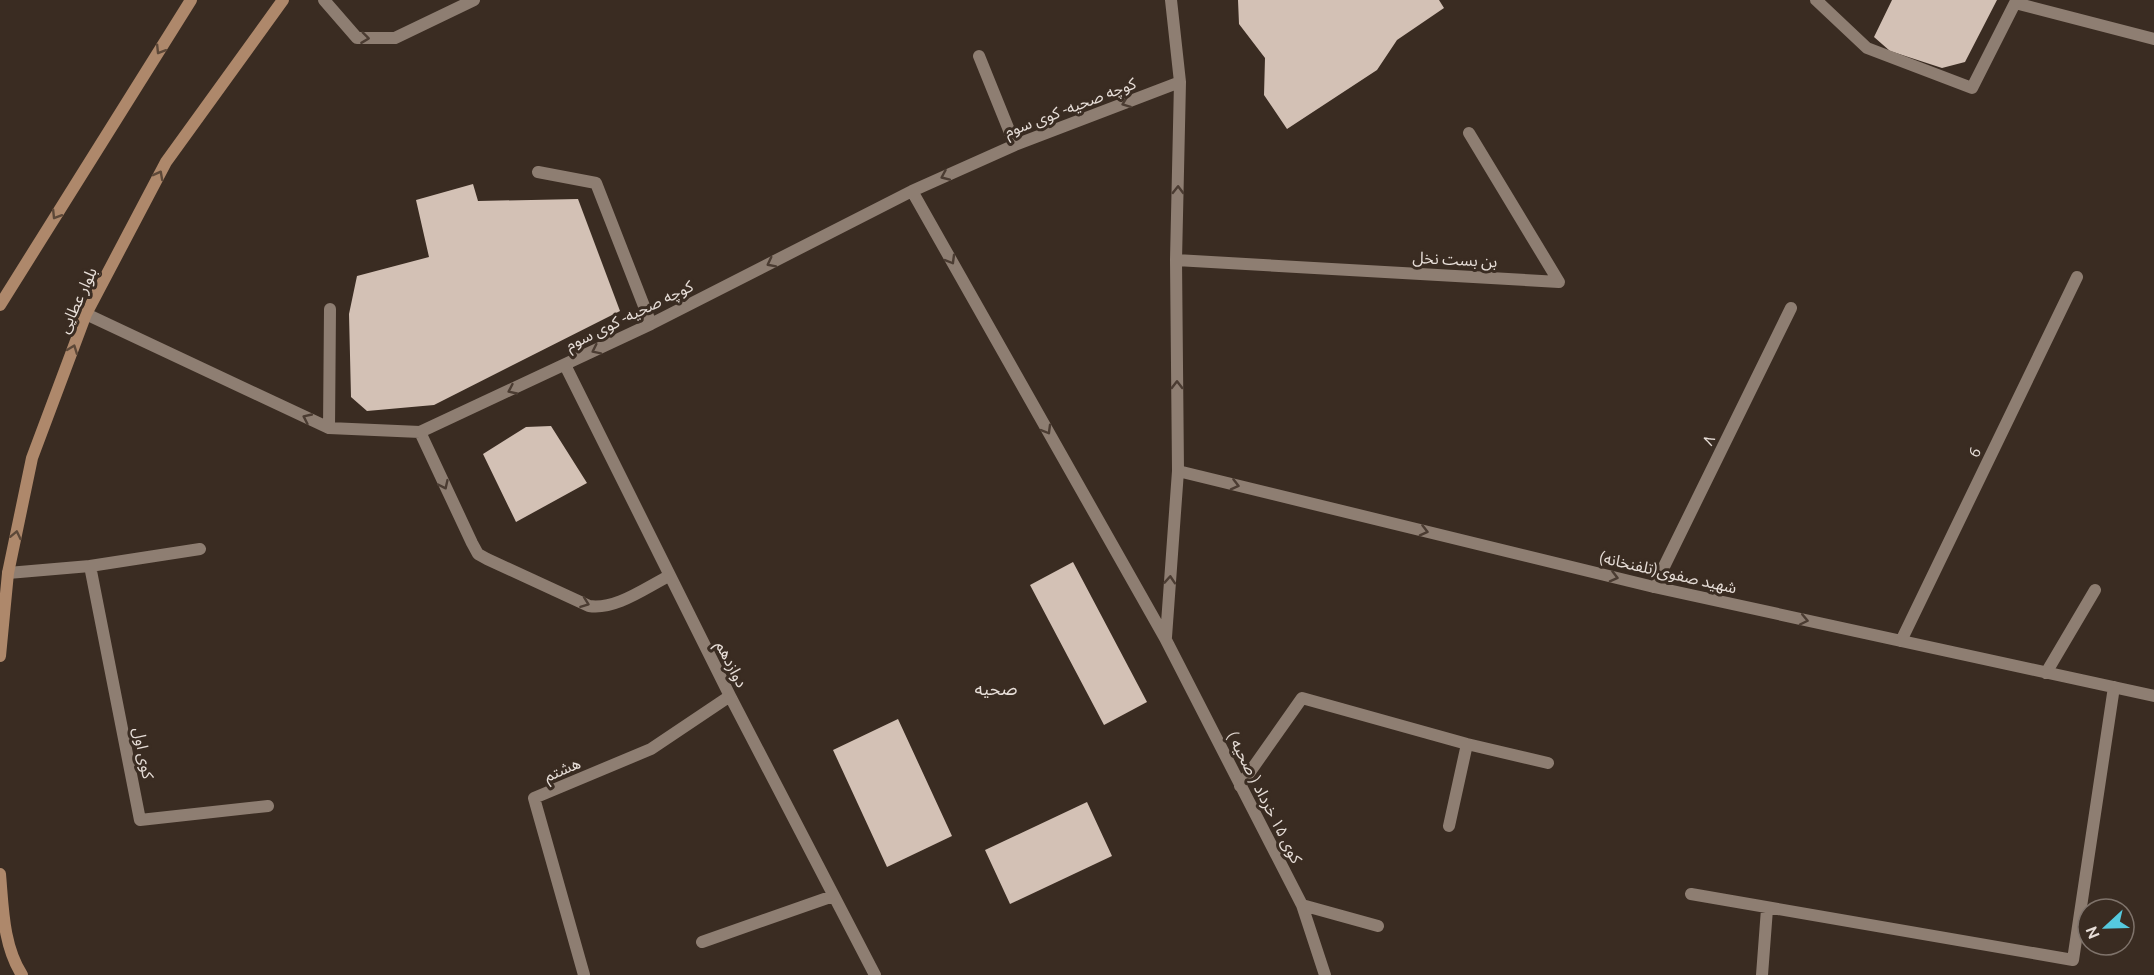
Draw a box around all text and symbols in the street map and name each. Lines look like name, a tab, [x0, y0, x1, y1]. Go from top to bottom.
one-way arrow	[360, 31, 370, 44]
one-way arrow	[156, 43, 167, 54]
street label: کوچه صحیه- کوی سوم	[1002, 73, 1140, 144]
one-way arrow	[1121, 96, 1132, 108]
one-way arrow	[941, 169, 952, 181]
one-way arrow	[152, 171, 163, 181]
one-way arrow	[1172, 185, 1184, 194]
one-way arrow	[52, 209, 64, 219]
street label: بن بست نخل	[1412, 248, 1498, 271]
one-way arrow	[944, 254, 955, 265]
one-way arrow	[766, 256, 777, 267]
street label: بلوار عطایی	[54, 264, 101, 336]
street label: کوچه صحیه- کوی سوم	[562, 276, 698, 357]
one-way arrow	[592, 343, 603, 355]
one-way arrow	[66, 345, 78, 356]
one-way arrow	[1171, 380, 1183, 389]
one-way arrow	[507, 382, 518, 394]
one-way arrow	[303, 414, 314, 426]
one-way arrow	[1040, 424, 1051, 434]
street label: ۸	[1698, 432, 1718, 448]
street label: 6	[1964, 444, 1984, 460]
one-way arrow	[1229, 477, 1239, 490]
one-way arrow	[437, 478, 449, 489]
one-way arrow	[1419, 524, 1429, 537]
one-way arrow	[9, 531, 22, 541]
street label: شهید صفوی(تلفنخانه)	[1597, 547, 1739, 598]
one-way arrow	[1608, 570, 1618, 583]
one-way arrow	[1163, 575, 1176, 584]
one-way arrow	[580, 596, 590, 609]
one-way arrow	[1799, 612, 1809, 625]
street label: دوازدهم	[709, 638, 751, 692]
district label: صحیه	[974, 678, 1018, 698]
street label: کوی اول	[128, 726, 158, 781]
street label: کوی ۱۵ خرداد ( صحیه )	[1223, 728, 1306, 867]
street label: هشتم	[541, 753, 584, 788]
north arrow	[2076, 897, 2136, 957]
text: N	[2082, 924, 2103, 942]

